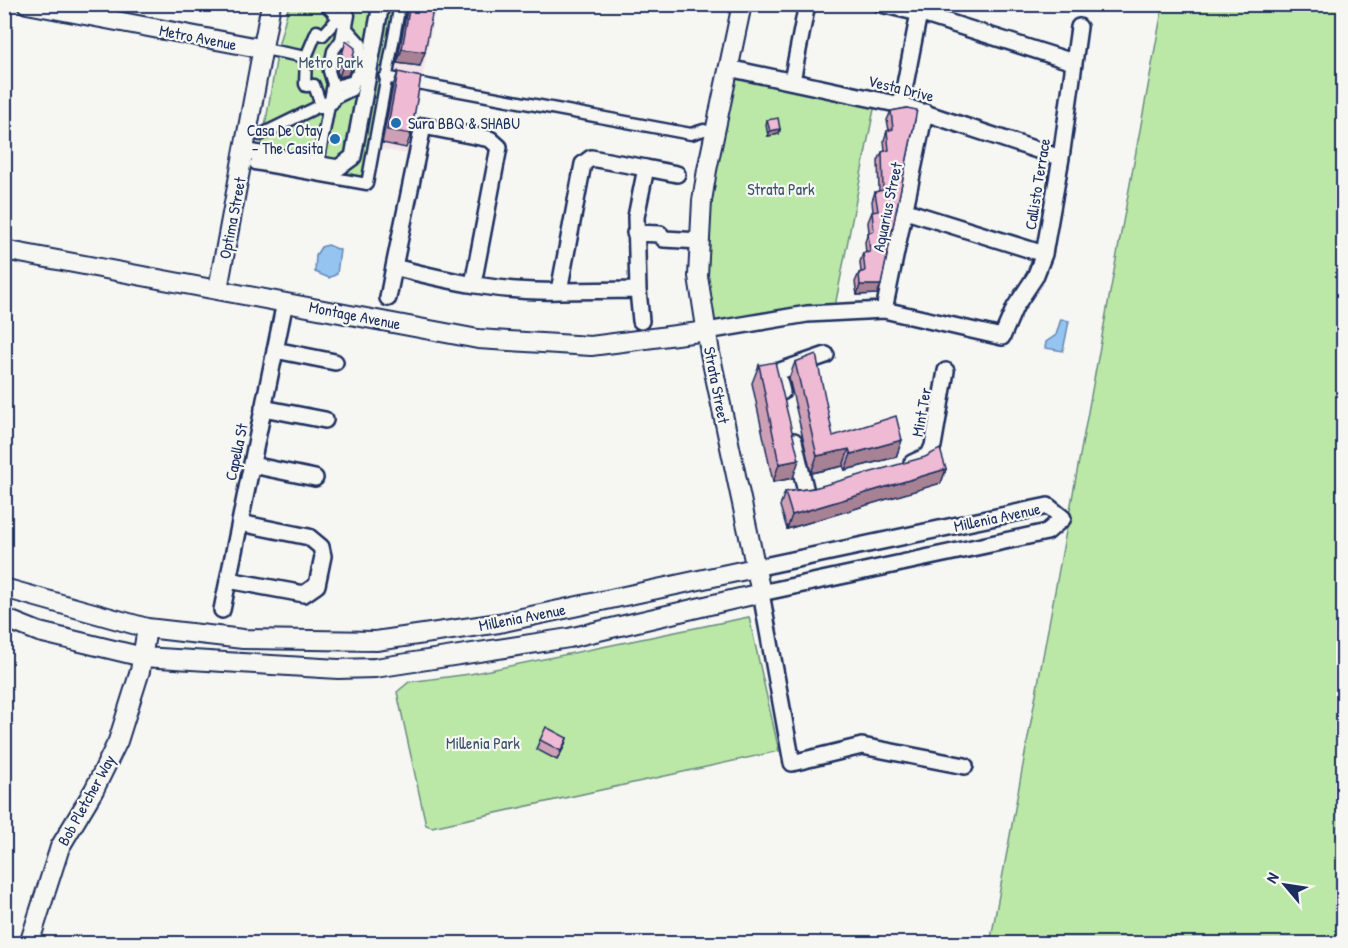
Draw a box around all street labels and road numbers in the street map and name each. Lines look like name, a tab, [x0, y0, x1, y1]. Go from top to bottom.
street label: Metro Avenue	[157, 19, 239, 55]
street label: Vesta Drive	[866, 69, 937, 107]
street label: Callisto Terrace	[1019, 136, 1055, 231]
street label: Aquarius Street	[867, 160, 907, 254]
street label: Optima Street	[213, 175, 251, 261]
street label: Montage Avenue	[307, 295, 403, 335]
street label: Strata Street	[699, 345, 735, 426]
street label: Mint Ter	[906, 386, 936, 438]
street label: Capella St	[219, 421, 253, 483]
street label: Millenia Avenue	[952, 497, 1043, 537]
street label: Millenia Avenue	[477, 598, 568, 636]
street label: Bob Pletcher Way	[52, 750, 120, 849]

